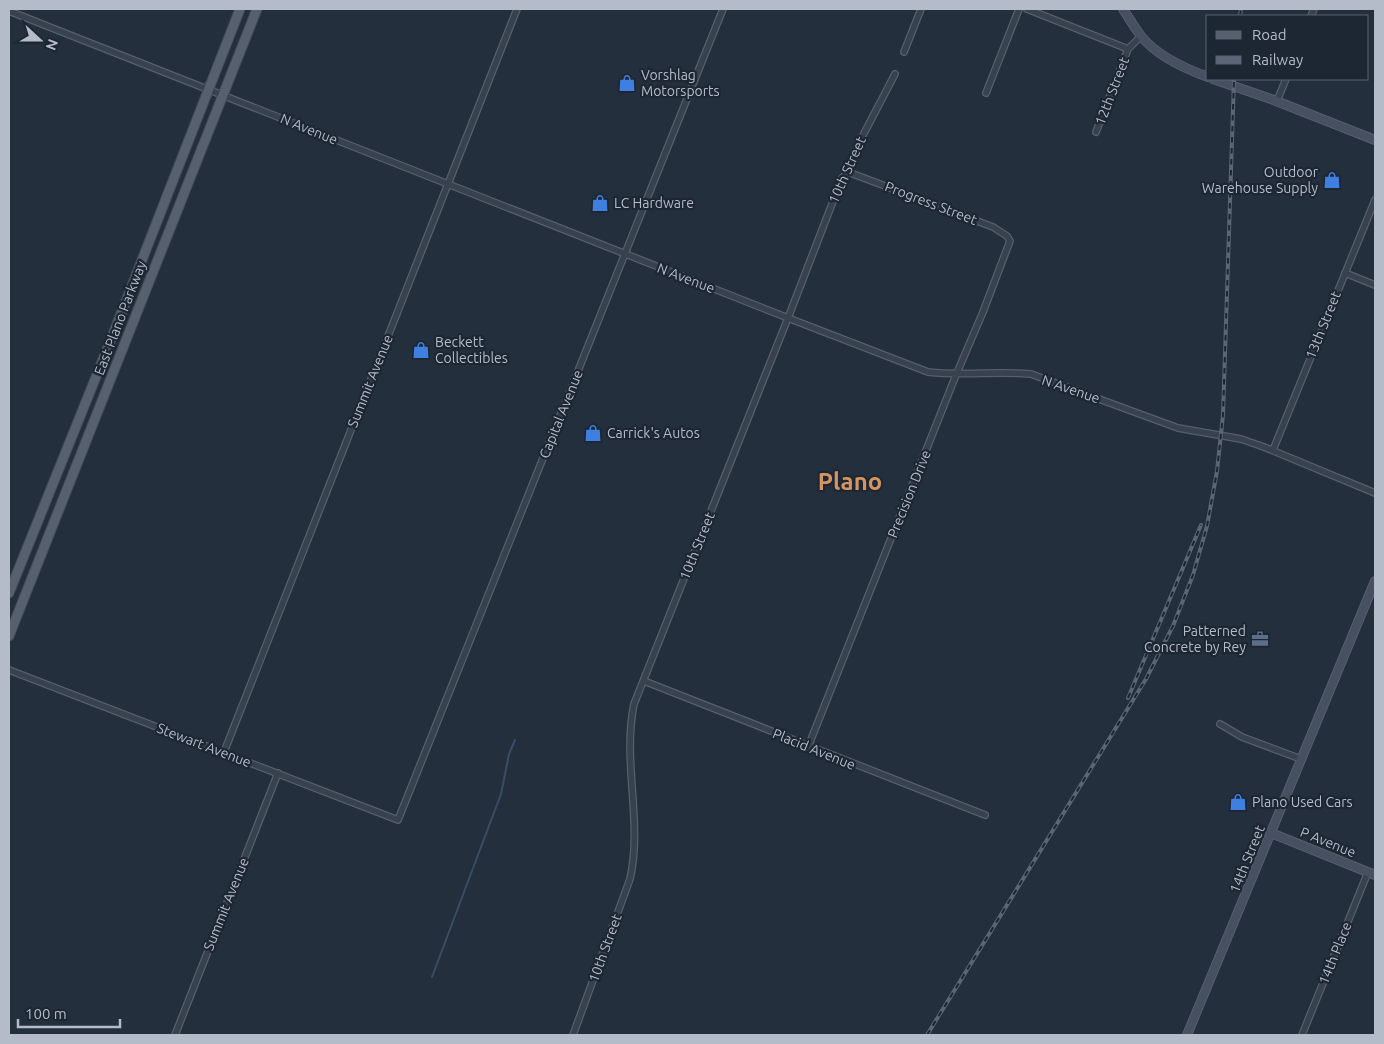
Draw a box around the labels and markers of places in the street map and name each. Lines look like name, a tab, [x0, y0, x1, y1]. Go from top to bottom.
place label: Vorshlag Motorsports	[641, 67, 720, 99]
shop icon: Vorshlag Motorsports	[617, 73, 637, 93]
place label: Outdoor Warehouse Supply	[1202, 164, 1319, 196]
shop icon: Outdoor Warehouse Supply	[1322, 170, 1342, 190]
shop icon: LC Hardware	[590, 193, 610, 213]
place label: LC Hardware	[614, 195, 694, 211]
place label: Beckett Collectibles	[435, 334, 508, 366]
shop icon: Beckett Collectibles	[411, 340, 431, 360]
shop icon: Carrick's Autos	[583, 423, 603, 443]
place label: Carrick's Autos	[607, 425, 700, 441]
place label: Patterned Concrete by Rey	[1144, 623, 1246, 655]
office icon: Patterned Concrete by Rey	[1250, 629, 1270, 649]
shop icon: Plano Used Cars	[1228, 792, 1248, 812]
place label: Plano Used Cars	[1252, 794, 1353, 810]

